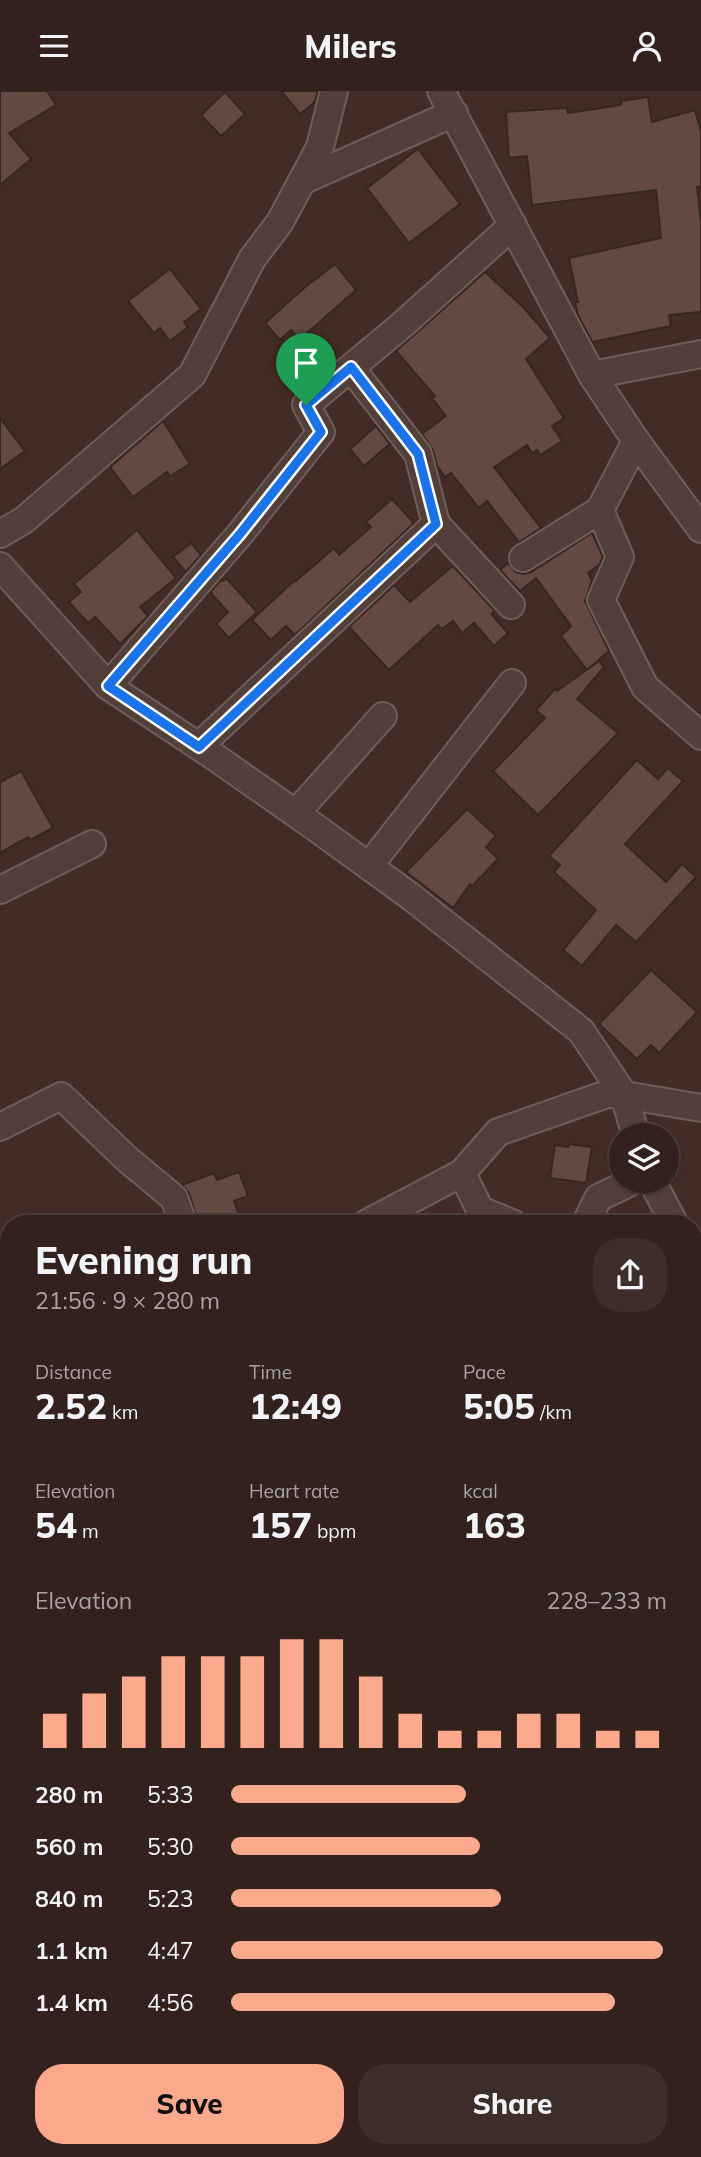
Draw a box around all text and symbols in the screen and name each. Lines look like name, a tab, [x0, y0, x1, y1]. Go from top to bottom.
text: Milers	[304, 26, 397, 66]
icon: menu	[35, 27, 73, 65]
icon: person	[628, 27, 666, 65]
pin	[276, 333, 336, 405]
icon: arrive	[287, 344, 325, 382]
map controls	[609, 1123, 679, 1193]
button: layers	[609, 1123, 679, 1193]
text: Evening run	[35, 1236, 253, 1284]
button: share	[593, 1238, 667, 1312]
text: 21:56 · 9 × 280 m	[35, 1286, 220, 1315]
text: Distance	[35, 1360, 112, 1384]
text: Time	[249, 1360, 292, 1384]
text: Pace	[463, 1360, 506, 1384]
text: 2.52	[35, 1384, 107, 1428]
text: 12:49	[249, 1384, 342, 1428]
text: 5:05	[463, 1384, 535, 1428]
text: km	[107, 1400, 139, 1424]
text: /km	[535, 1400, 572, 1424]
text: Elevation	[35, 1479, 115, 1503]
text: Heart rate	[249, 1479, 339, 1503]
text: kcal	[463, 1479, 498, 1503]
text: 54	[35, 1503, 77, 1547]
text: 157	[249, 1503, 312, 1547]
text: 163	[463, 1503, 526, 1547]
text: m	[77, 1519, 99, 1543]
text: bpm	[312, 1519, 356, 1543]
text: Elevation	[35, 1586, 132, 1615]
text: 228–233 m	[546, 1586, 667, 1615]
text: 280 m	[35, 1780, 103, 1809]
text: 5:33	[147, 1780, 194, 1809]
text: 560 m	[35, 1832, 103, 1861]
text: 5:30	[147, 1832, 194, 1861]
text: 840 m	[35, 1884, 103, 1913]
text: 5:23	[147, 1884, 194, 1913]
text: 1.1 km	[35, 1936, 108, 1965]
text: 4:47	[147, 1936, 194, 1965]
text: 1.4 km	[35, 1988, 108, 2017]
text: 4:56	[147, 1988, 194, 2017]
button: Save	[35, 2064, 344, 2144]
button: Share	[358, 2064, 667, 2144]

